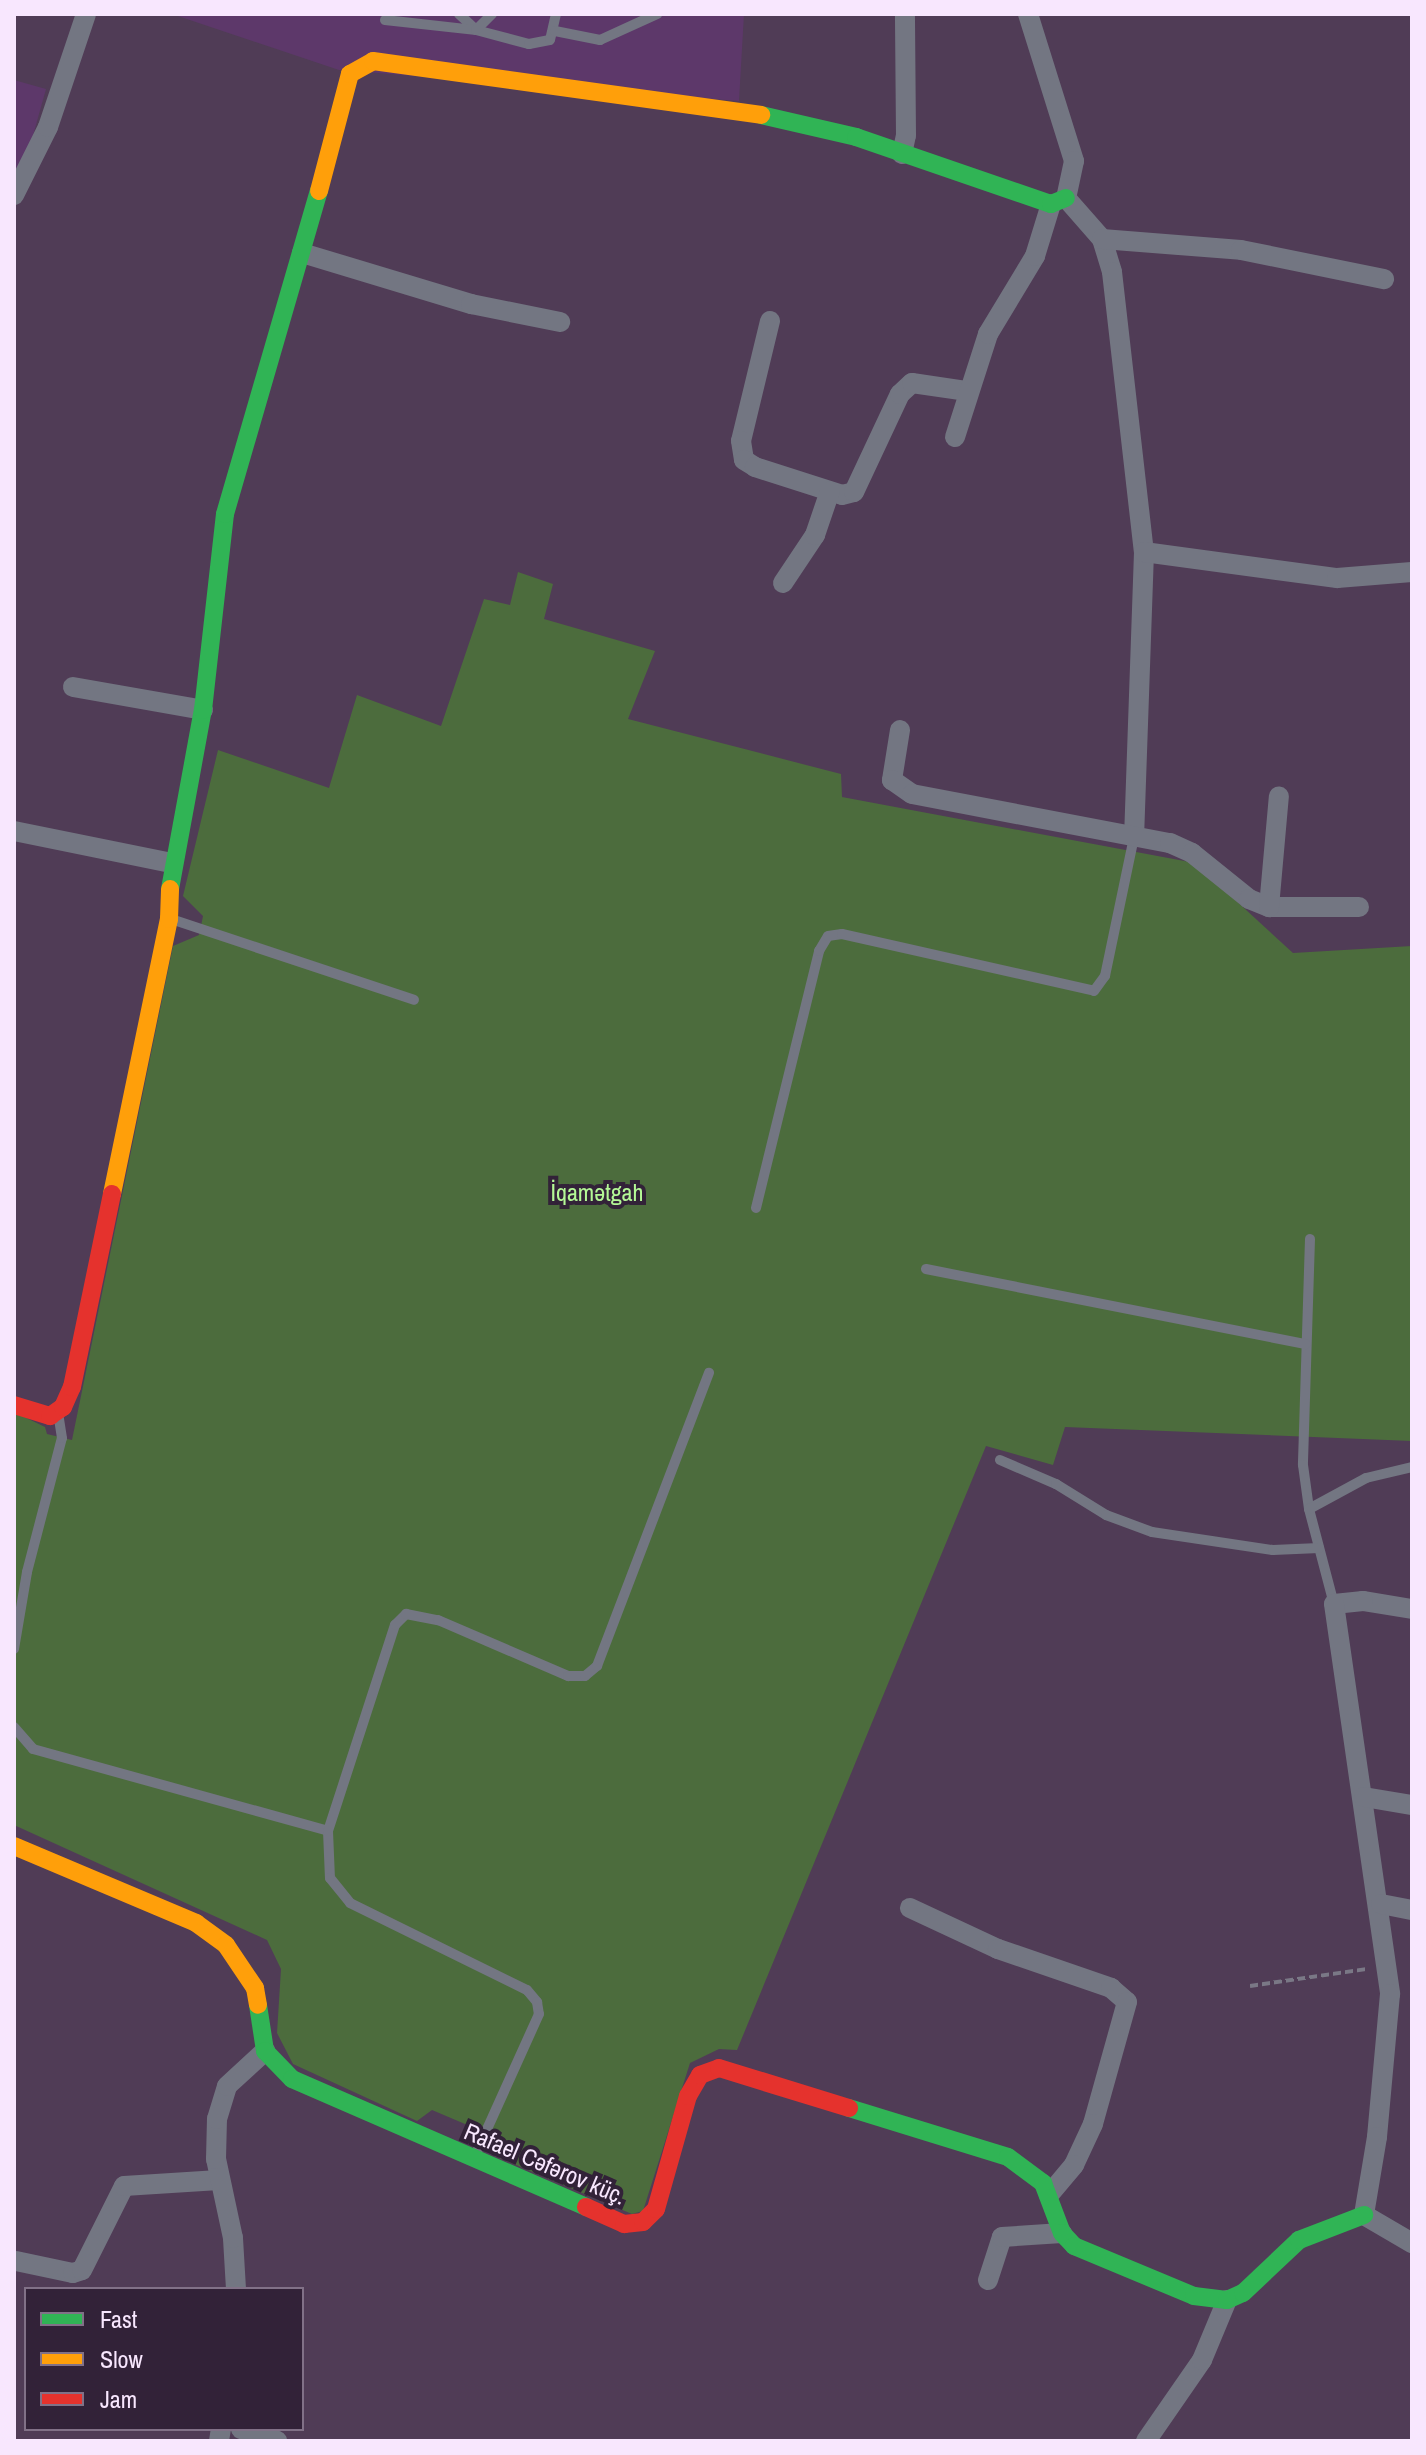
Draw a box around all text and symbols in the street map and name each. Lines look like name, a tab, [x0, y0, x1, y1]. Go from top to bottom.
park label: İqamətgah	[551, 1179, 643, 1207]
street label: Rafael Cəfərov küç.	[460, 2117, 630, 2211]
legend	[24, 2287, 304, 2431]
text: Fast	[100, 2303, 137, 2335]
text: Slow	[100, 2343, 143, 2375]
text: Jam	[100, 2383, 137, 2415]

